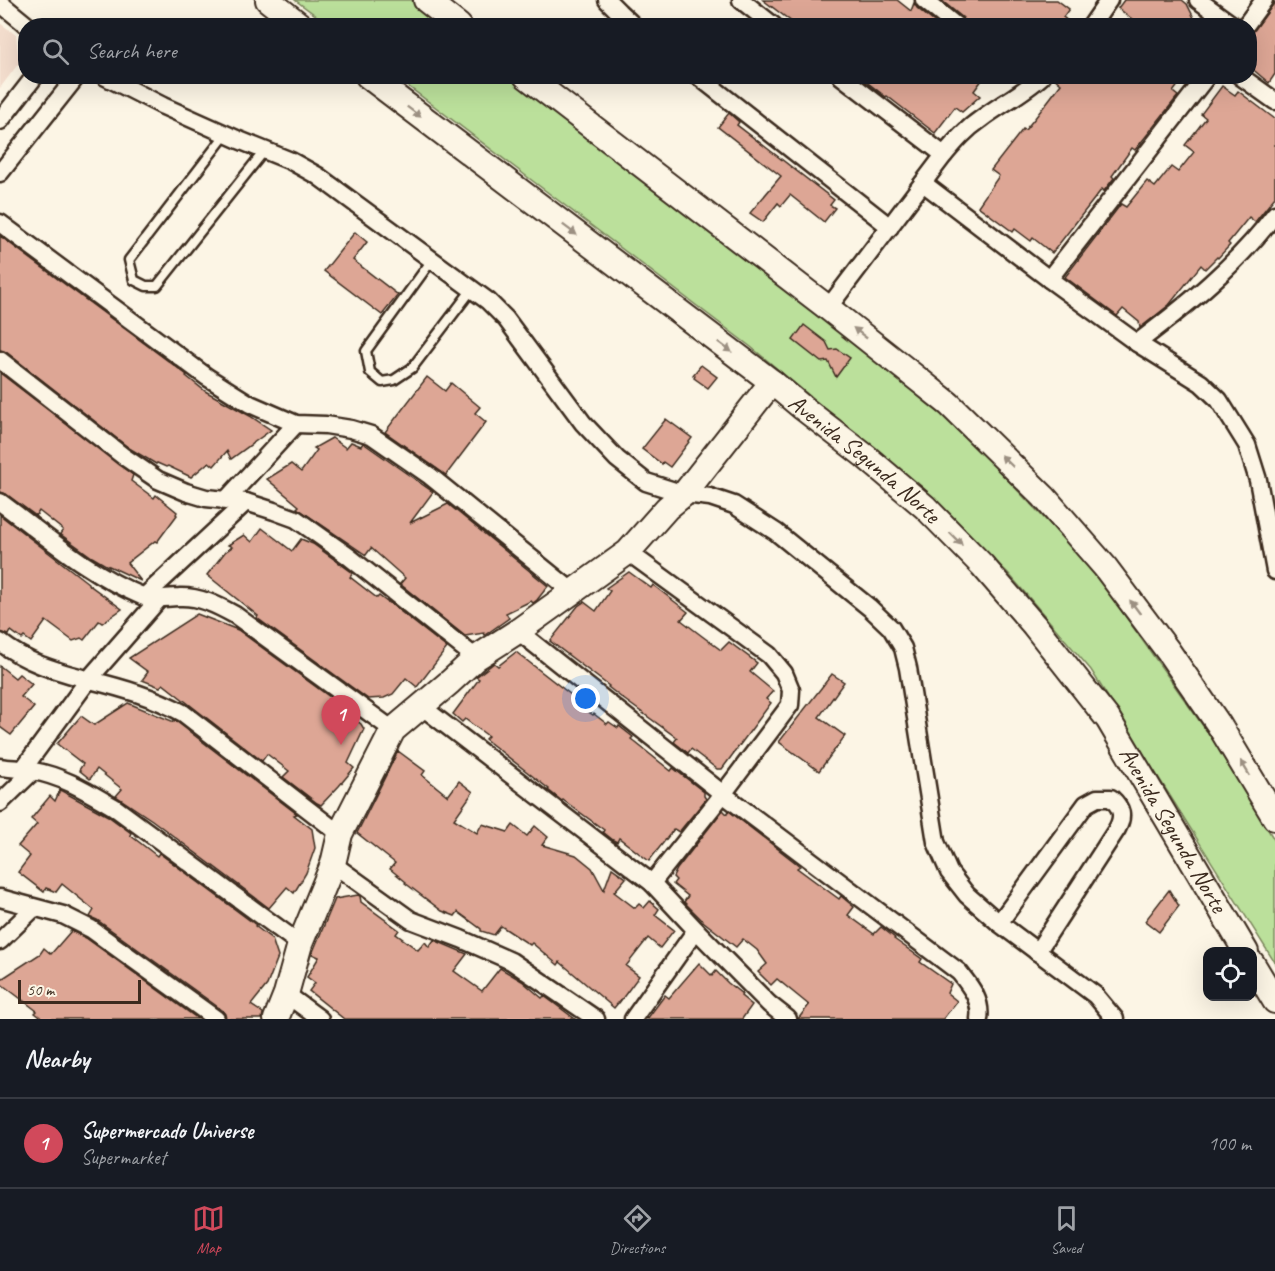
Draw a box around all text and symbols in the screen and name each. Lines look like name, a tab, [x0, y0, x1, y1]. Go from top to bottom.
search box	[18, 18, 1257, 84]
icon: search	[39, 35, 72, 68]
text: Search here	[87, 37, 177, 65]
one-way arrow	[406, 106, 422, 118]
one-way arrow	[561, 224, 577, 236]
one-way arrow	[853, 327, 868, 340]
one-way arrow	[718, 341, 733, 353]
street label: Avenida Segunda Norte	[783, 387, 949, 531]
one-way arrow	[1001, 454, 1015, 468]
one-way arrow	[949, 531, 963, 546]
one-way arrow	[1129, 599, 1142, 615]
your location	[571, 684, 600, 713]
pin: 1	[322, 696, 360, 745]
street label: Avenida Segunda Norte	[1113, 741, 1235, 920]
one-way arrow	[1240, 759, 1250, 776]
map controls	[1203, 947, 1257, 1001]
button: locate	[1203, 947, 1257, 1001]
scale bar	[18, 977, 141, 1004]
text: 50 m	[27, 980, 54, 1000]
text: Nearby	[24, 1042, 89, 1075]
text: Supermercado Universe	[81, 1117, 253, 1145]
text: 1	[39, 1131, 48, 1156]
text: 100 m	[1208, 1131, 1251, 1156]
text: Supermarket	[81, 1145, 166, 1170]
tab: Map	[192, 1202, 225, 1258]
tab: Directions	[610, 1202, 665, 1258]
tab: Saved	[1050, 1202, 1083, 1258]

